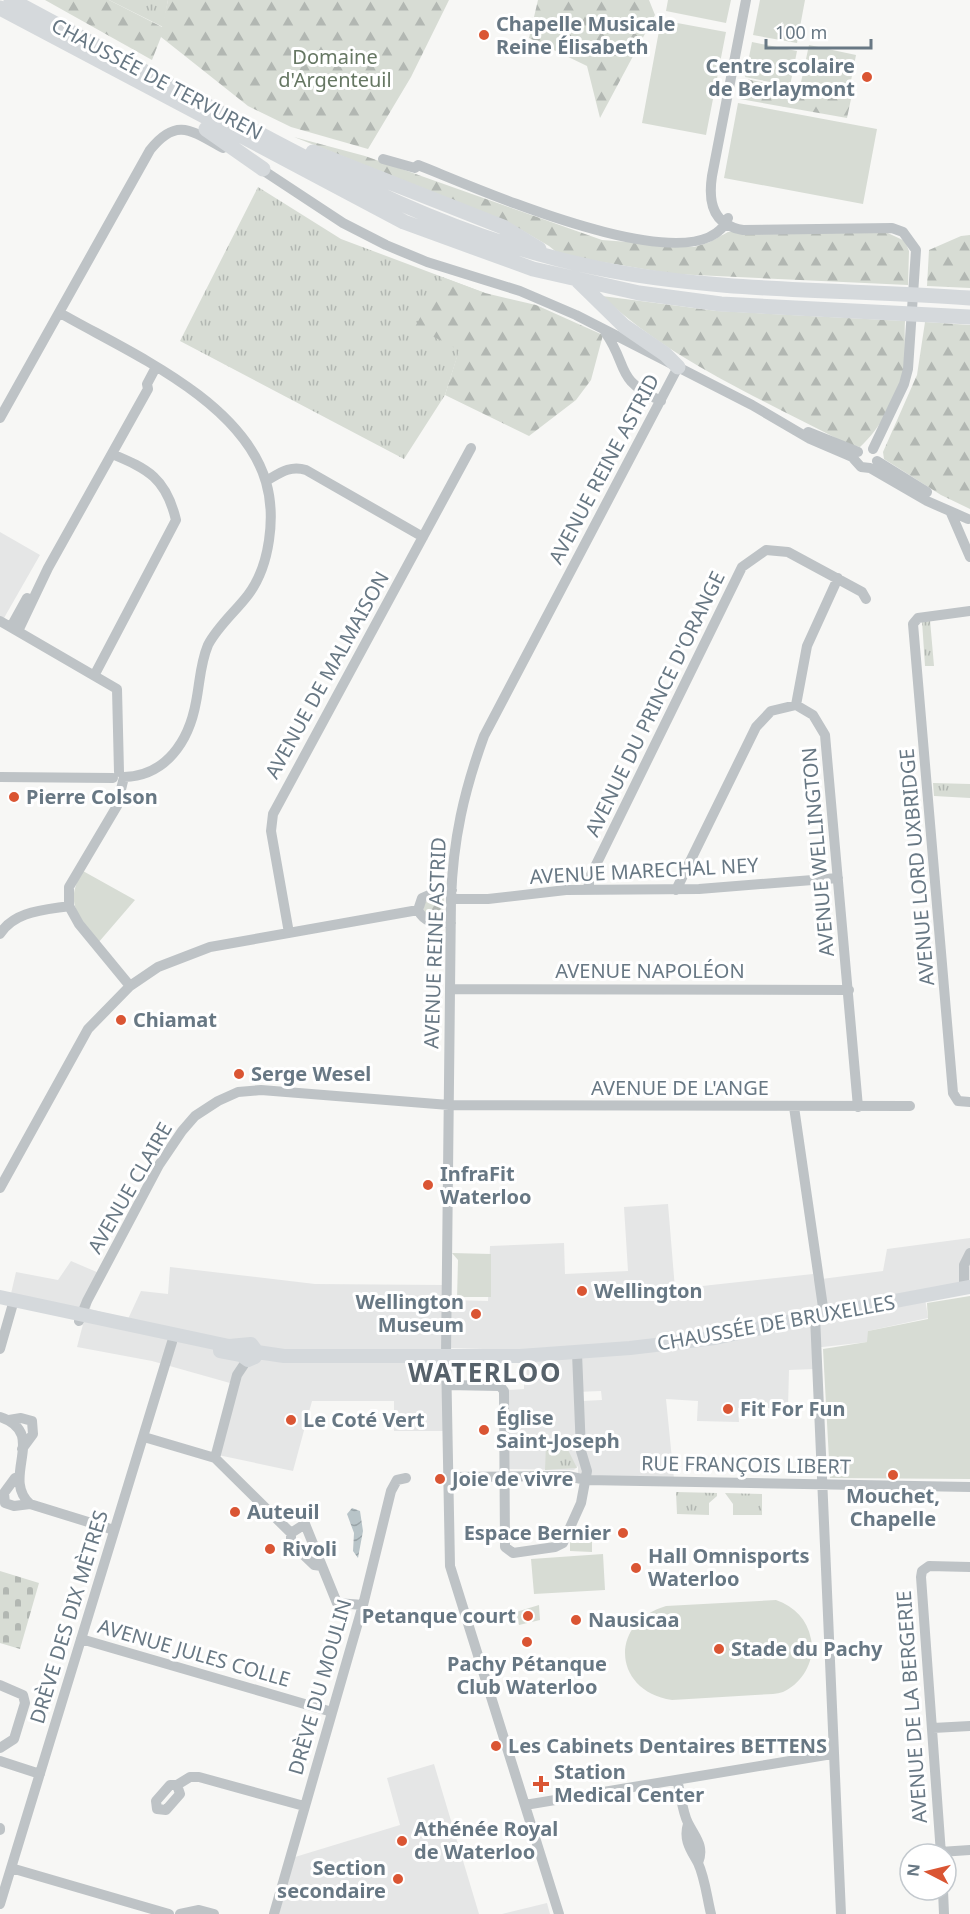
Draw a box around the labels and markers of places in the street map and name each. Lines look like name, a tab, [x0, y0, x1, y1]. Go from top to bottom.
place label: Chapelle Musicale Reine Élisabeth	[496, 10, 676, 60]
marker: Chapelle Musicale Reine Élisabeth	[477, 28, 491, 42]
place label: Centre scolaire de Berlaymont	[706, 52, 855, 102]
marker: Centre scolaire de Berlaymont	[860, 70, 874, 84]
place label: Pierre Colson	[26, 783, 158, 810]
marker: Pierre Colson	[7, 790, 21, 804]
place label: Chiamat	[133, 1006, 217, 1033]
marker: Chiamat	[114, 1013, 128, 1027]
place label: Serge Wesel	[251, 1060, 371, 1087]
marker: Serge Wesel	[232, 1067, 246, 1081]
place label: InfraFit Waterloo	[440, 1160, 531, 1210]
marker: InfraFit Waterloo	[421, 1178, 435, 1192]
place label: Wellington	[594, 1277, 703, 1304]
marker: Wellington	[575, 1284, 589, 1298]
place label: Wellington Museum	[355, 1288, 464, 1338]
marker: Wellington Museum	[469, 1307, 483, 1321]
place label: Fit For Fun	[740, 1395, 845, 1422]
marker: Fit For Fun	[721, 1402, 735, 1416]
place label: Église Saint-Joseph	[496, 1404, 620, 1454]
place label: Le Coté Vert	[303, 1406, 425, 1433]
marker: Le Coté Vert	[284, 1413, 298, 1427]
marker: Église Saint-Joseph	[477, 1423, 491, 1437]
place label: Joie de vivre	[450, 1465, 573, 1492]
marker: Mouchet, Chapelle	[886, 1468, 900, 1482]
marker: Joie de vivre	[433, 1472, 447, 1486]
place label: Mouchet, Chapelle	[846, 1482, 940, 1532]
place label: Auteuil	[247, 1498, 319, 1525]
marker: Auteuil	[228, 1505, 242, 1519]
place label: Espace Bernier	[464, 1519, 611, 1546]
marker: Espace Bernier	[616, 1526, 630, 1540]
place label: Rivoli	[282, 1535, 337, 1562]
marker: Rivoli	[263, 1542, 277, 1556]
place label: Hall Omnisports Waterloo	[648, 1542, 810, 1592]
marker: Hall Omnisports Waterloo	[629, 1561, 643, 1575]
place label: Petanque court	[362, 1602, 516, 1629]
place label: Nausicaa	[588, 1606, 680, 1633]
marker: Petanque court	[521, 1609, 535, 1623]
marker: Nausicaa	[569, 1613, 583, 1627]
marker: Pachy Pétanque Club Waterloo	[520, 1635, 534, 1649]
place label: Stade du Pachy	[731, 1635, 883, 1662]
marker: Stade du Pachy	[712, 1642, 726, 1656]
place label: Pachy Pétanque Club Waterloo	[447, 1650, 607, 1700]
place label: Les Cabinets Dentaires BETTENS	[508, 1732, 827, 1759]
marker: Les Cabinets Dentaires BETTENS	[489, 1739, 503, 1753]
place label: Station Medical Center	[554, 1758, 704, 1808]
marker: Station Medical Center	[532, 1775, 550, 1793]
place label: Athénée Royal de Waterloo	[414, 1815, 558, 1865]
marker: Athénée Royal de Waterloo	[395, 1834, 409, 1848]
place label: Section secondaire	[277, 1854, 386, 1904]
marker: Section secondaire	[391, 1872, 405, 1886]

